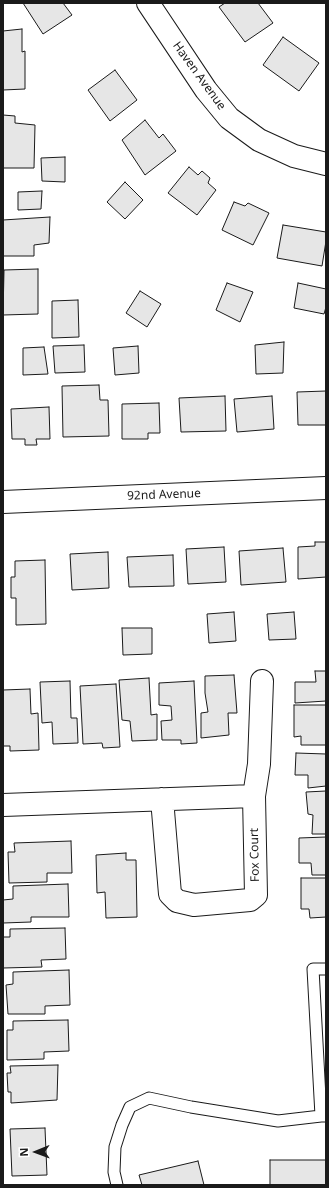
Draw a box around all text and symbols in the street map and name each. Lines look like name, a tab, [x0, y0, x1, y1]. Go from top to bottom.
street label: Haven Avenue	[169, 39, 229, 113]
street label: 92nd Avenue	[127, 487, 201, 503]
street label: Fox Court	[247, 828, 263, 882]
north arrow	[16, 1132, 56, 1172]
text: N	[16, 1148, 31, 1157]

